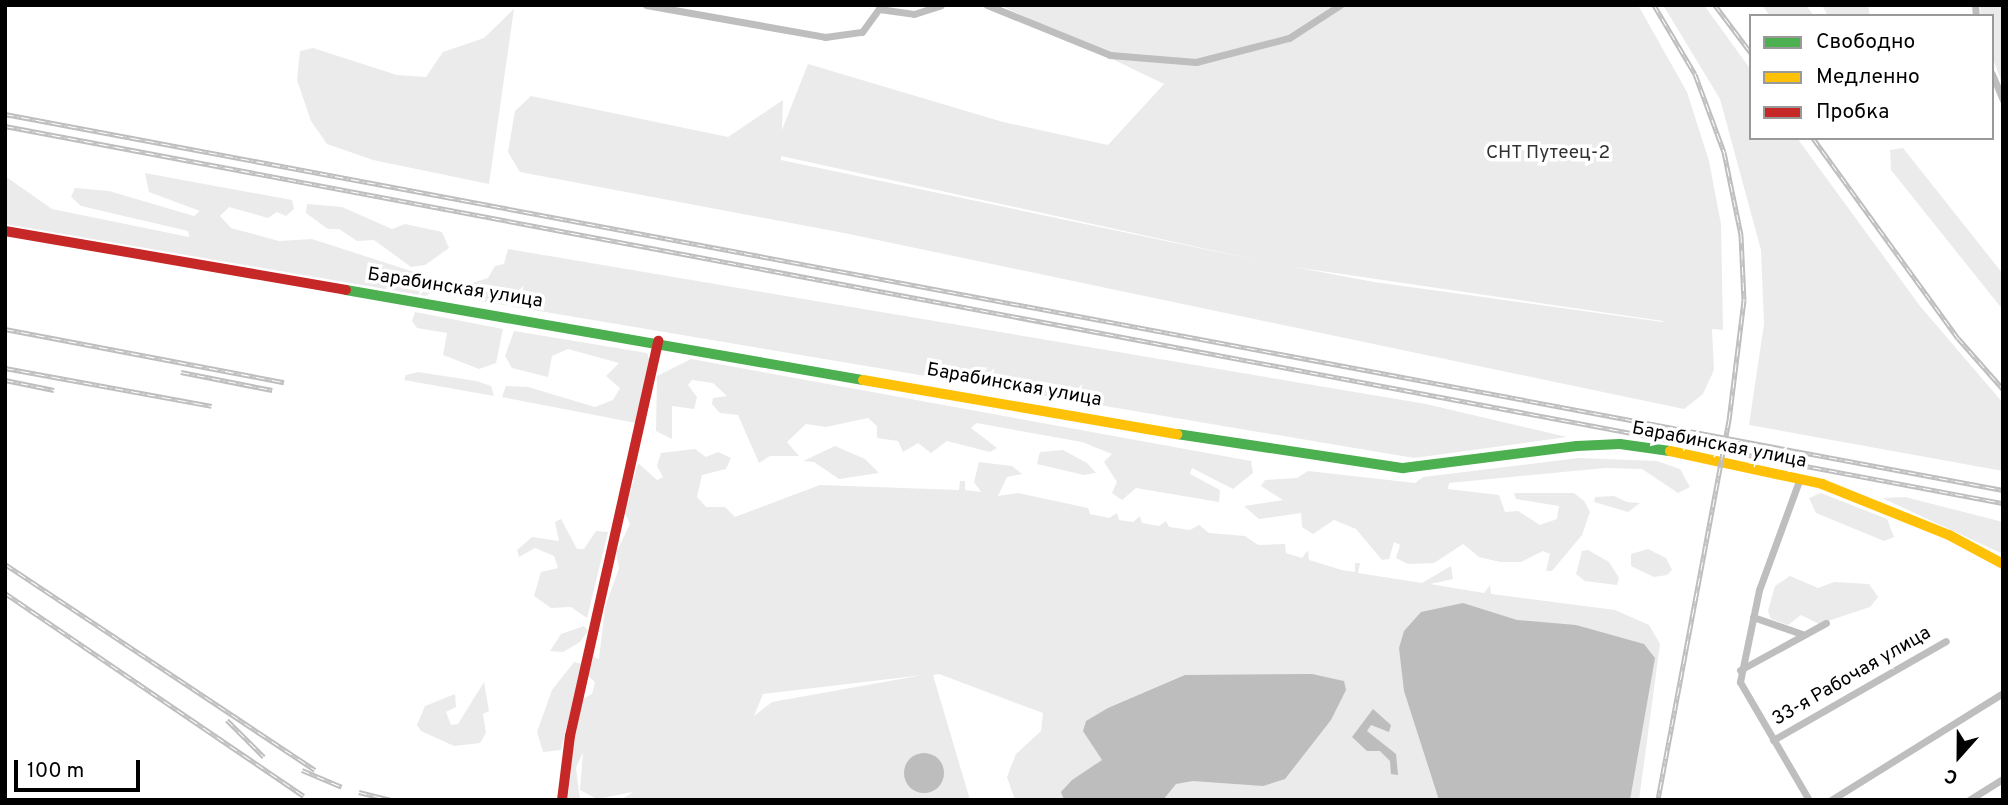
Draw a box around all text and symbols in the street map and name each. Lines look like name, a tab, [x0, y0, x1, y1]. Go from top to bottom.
legend	[1749, 14, 1994, 140]
text: Свободно	[1816, 29, 1915, 56]
text: Медленно	[1816, 64, 1920, 91]
text: Пробка	[1816, 99, 1889, 126]
park label: СНТ Путеец-2	[1486, 143, 1610, 165]
street label: Барабинская улица	[366, 264, 544, 314]
street label: Барабинская улица	[925, 359, 1103, 413]
street label: Барабинская улица	[1630, 418, 1808, 474]
street label: 33-я Рабочая улица	[1769, 622, 1935, 732]
north arrow	[1924, 721, 1994, 791]
scale bar	[18, 746, 144, 790]
text: 100 m	[27, 758, 84, 785]
text: С	[1942, 762, 1961, 789]

